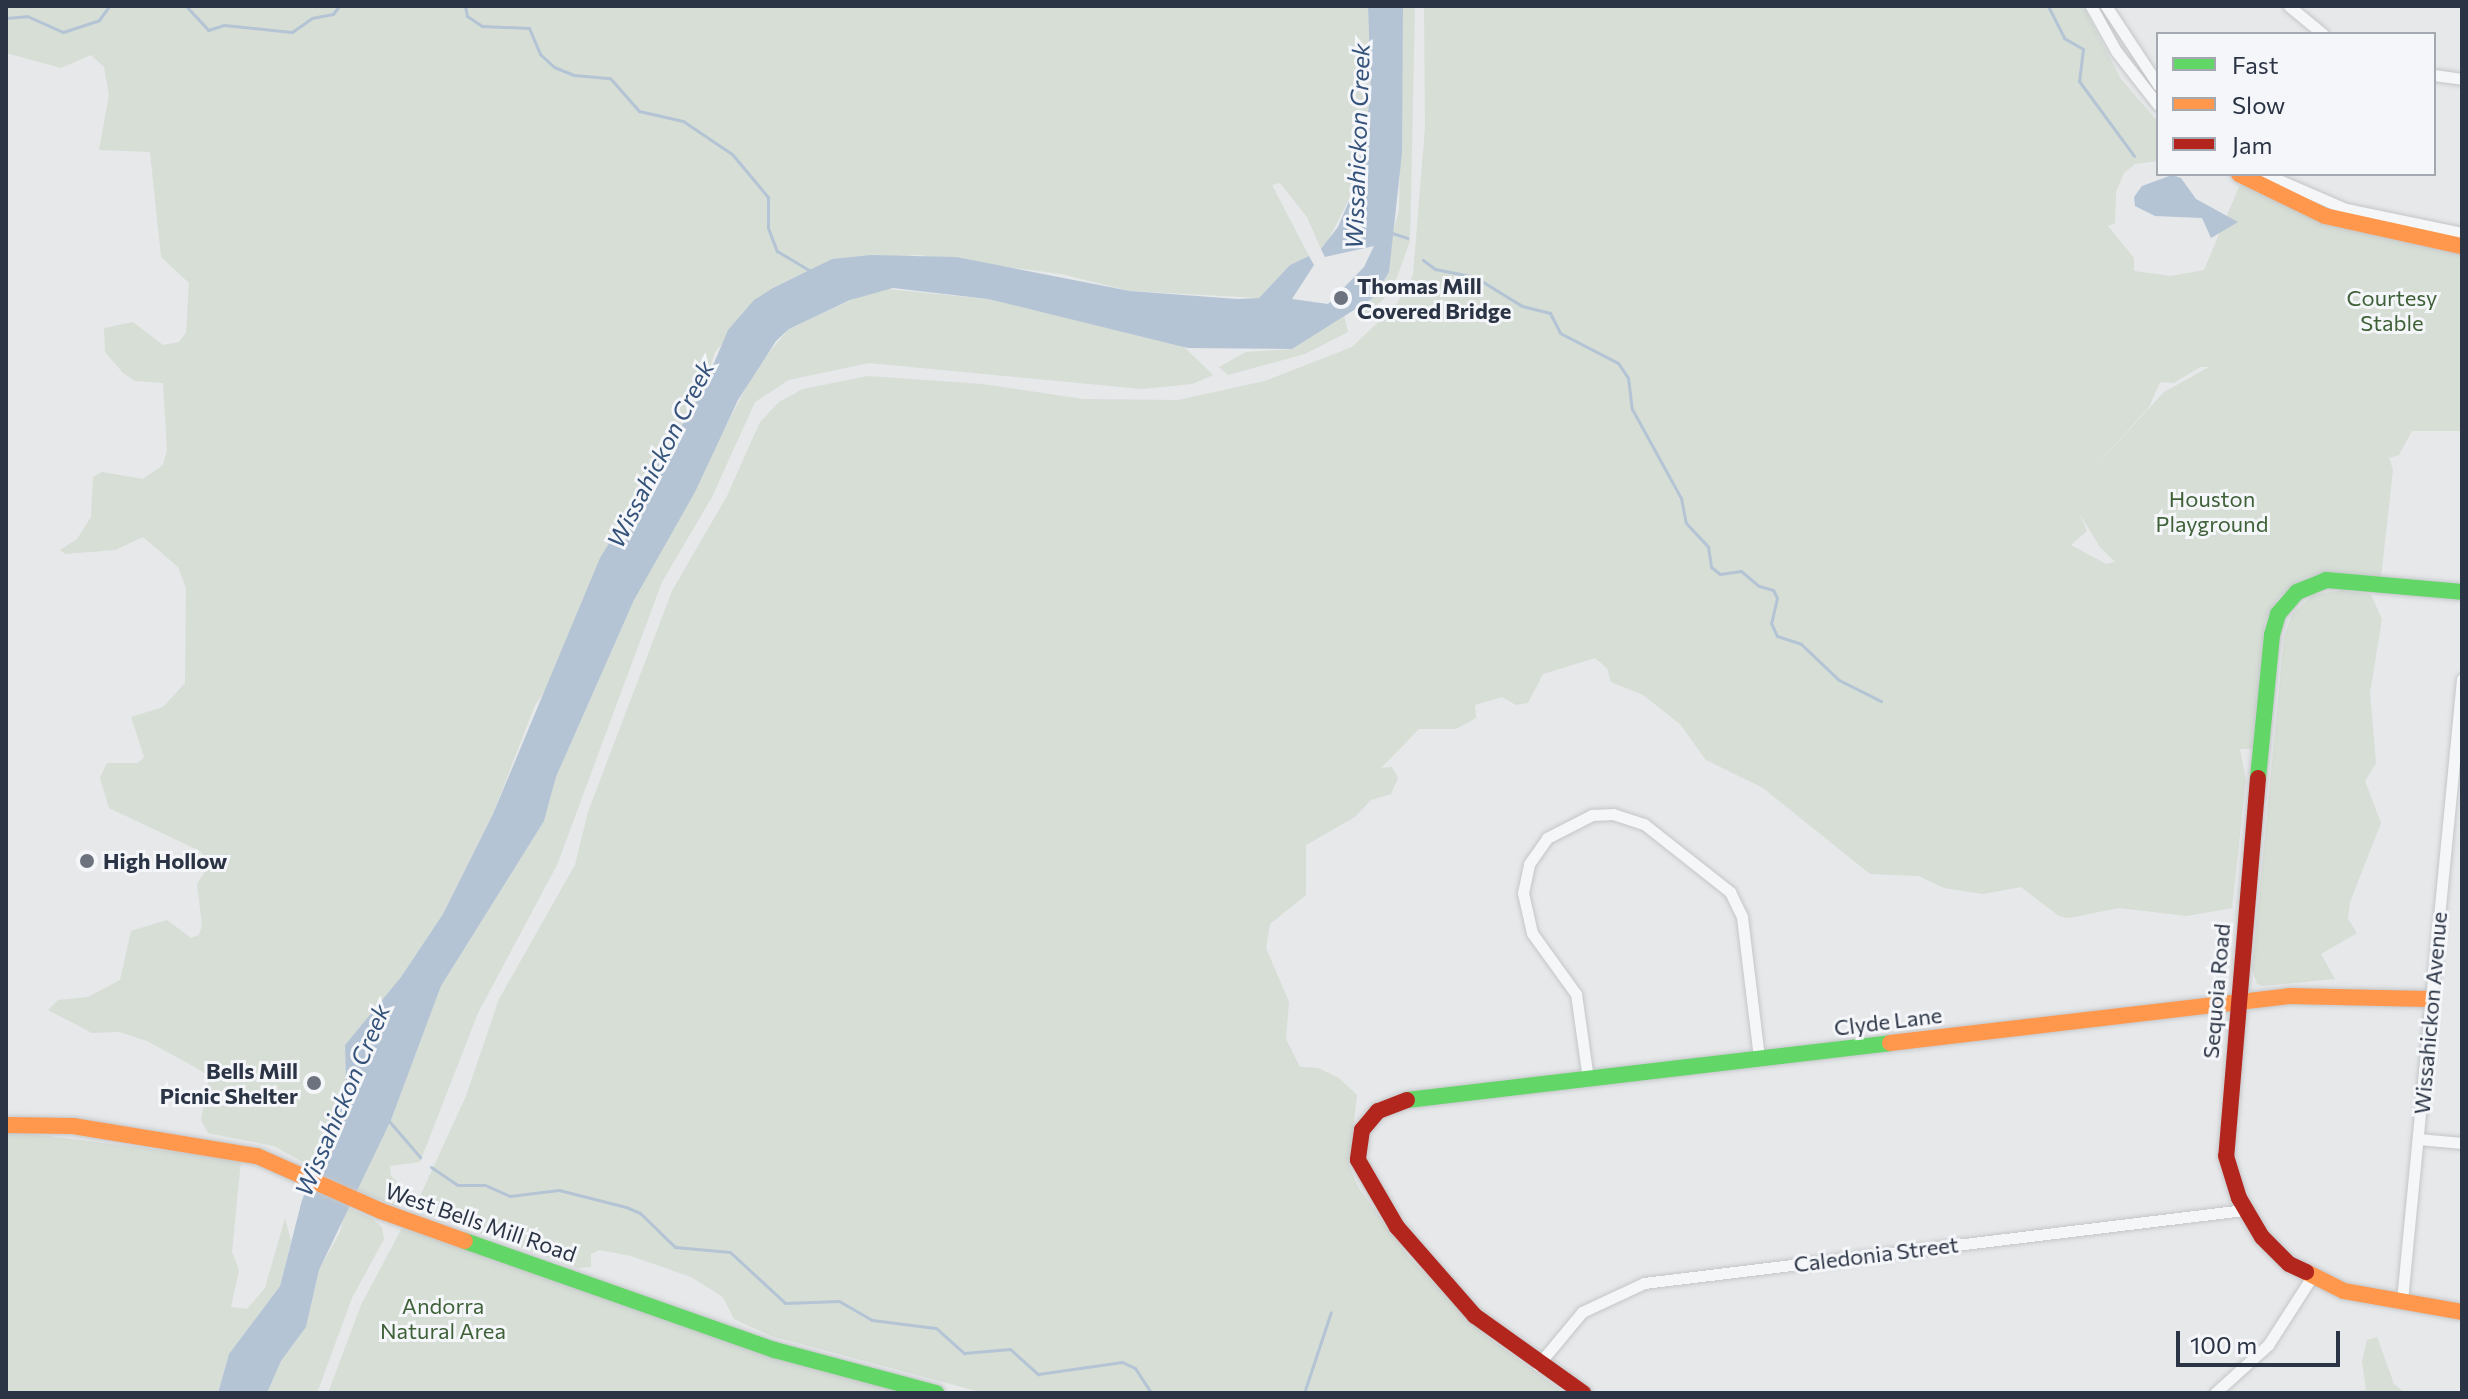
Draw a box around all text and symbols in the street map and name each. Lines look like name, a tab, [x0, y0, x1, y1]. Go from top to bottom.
legend	[2156, 32, 2436, 176]
water label: Wissahickon Creek	[1339, 43, 1375, 249]
text: Fast	[2232, 50, 2279, 79]
text: Slow	[2232, 90, 2285, 119]
text: Jam	[2232, 130, 2272, 159]
place label: Thomas Mill Covered Bridge	[1357, 272, 1511, 324]
park label: Courtesy Stable	[2347, 284, 2437, 336]
marker: Thomas Mill Covered Bridge	[1332, 289, 1350, 307]
water label: Wissahickon Creek	[600, 356, 720, 552]
park label: Houston Playground	[2156, 485, 2268, 536]
place label: High Hollow	[103, 848, 227, 874]
marker: High Hollow	[78, 852, 96, 870]
street label: Wissahickon Avenue	[2408, 911, 2452, 1115]
street label: Sequoia Road	[2197, 922, 2235, 1060]
water label: Wissahickon Creek	[289, 1000, 395, 1200]
street label: Clyde Lane	[1832, 1001, 1944, 1041]
place label: Bells Mill Picnic Shelter	[160, 1057, 298, 1108]
marker: Bells Mill Picnic Shelter	[305, 1074, 323, 1092]
street label: West Bells Mill Road	[382, 1177, 580, 1267]
street label: Caledonia Street	[1792, 1231, 1960, 1277]
park label: Andorra Natural Area	[380, 1292, 506, 1344]
scale bar	[2180, 1315, 2344, 1365]
text: 100 m	[2190, 1330, 2257, 1359]

